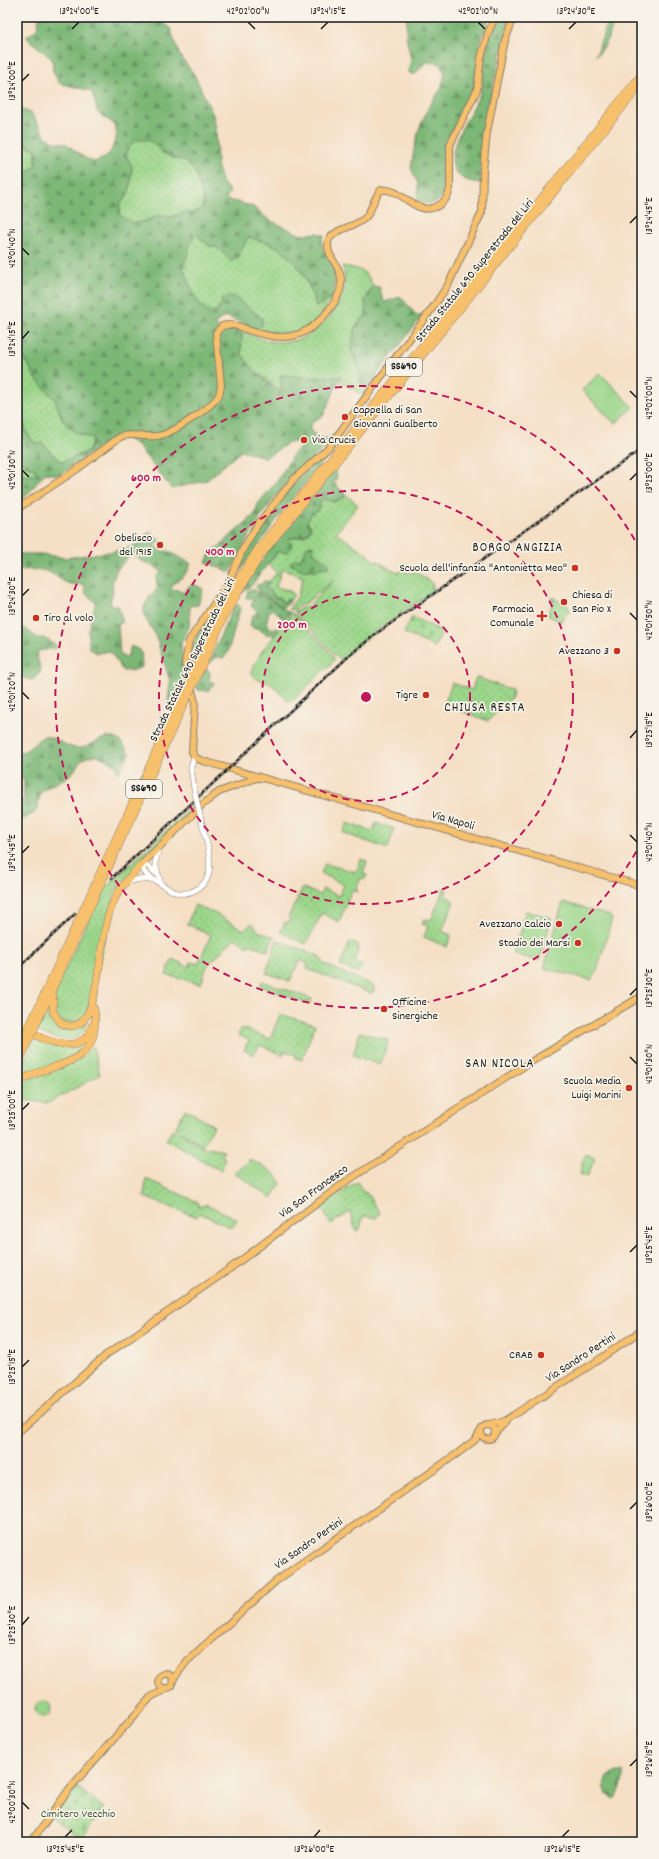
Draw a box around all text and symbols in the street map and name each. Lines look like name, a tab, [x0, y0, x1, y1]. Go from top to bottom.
text: 13°24'00"E	[59, 5, 99, 19]
text: 42°02'00"N	[227, 5, 270, 19]
text: 13°24'15"E	[310, 5, 346, 19]
text: 42°02'10"N	[458, 5, 498, 19]
text: 13°24'30"E	[557, 5, 596, 19]
text: 13°24'00"E	[6, 61, 20, 101]
street label: Strada Statale 690 Superstrada del Liri	[412, 196, 538, 346]
text: 13°24'45"E	[643, 197, 657, 235]
text: 42°01'40"N	[6, 228, 20, 268]
text: 13°24'15"E	[6, 321, 20, 357]
road number: SS690	[386, 358, 422, 376]
text: 42°02'00"N	[643, 376, 657, 419]
place label: Cappella di San Giovanni Gualberto	[353, 402, 438, 433]
marker: Cappella di San Giovanni Gualberto	[340, 412, 350, 422]
place label: Via Crucis	[312, 432, 356, 449]
marker: Via Crucis	[299, 435, 309, 445]
text: 42°01'30"N	[6, 450, 20, 490]
text: 13°25'00"E	[643, 453, 657, 493]
text: 600 m	[131, 470, 161, 487]
place label: Obelisco del 1915	[114, 530, 152, 561]
district label: BORGO ANGIZIA	[473, 539, 563, 558]
marker: Obelisco del 1915	[155, 540, 165, 550]
text: 400 m	[205, 544, 235, 561]
place label: Scuola dell'infanzia "Antonietta Meo"	[400, 560, 567, 577]
marker: Scuola dell'infanzia "Antonietta Meo"	[570, 563, 580, 573]
street label: Strada Statale 690 Superstrada del Liri	[146, 575, 240, 745]
text: 13°24'30"E	[6, 576, 20, 615]
place label: Chiesa di San Pio X	[572, 587, 612, 618]
marker: Chiesa di San Pio X	[559, 597, 569, 607]
text: 42°01'50"N	[643, 600, 657, 640]
place label: Farmacia Comunale	[490, 601, 534, 632]
place label: Tiro al volo	[44, 610, 93, 627]
marker: Farmacia Comunale	[537, 611, 547, 621]
marker: Tiro al volo	[31, 613, 41, 623]
text: 200 m	[277, 617, 307, 634]
place label: Avezzano 3	[558, 643, 609, 660]
marker: Avezzano 3	[612, 646, 622, 656]
text: 42°01'20"N	[6, 672, 20, 712]
place label: Tigre	[396, 687, 418, 704]
centre of rings	[359, 690, 373, 704]
marker: Tigre	[421, 690, 431, 700]
district label: CHIUSA RESTA	[444, 699, 526, 718]
text: 13°25'15"E	[643, 712, 657, 748]
road number: SS690	[126, 780, 162, 798]
street label: Via Napoli	[430, 807, 476, 835]
text: 42°01'40"N	[643, 822, 657, 862]
text: 13°24'45"E	[6, 834, 20, 872]
place label: Avezzano Calcio	[479, 916, 551, 933]
marker: Avezzano Calcio	[554, 919, 564, 929]
place label: Stadio dei Marsi	[499, 935, 570, 952]
marker: Stadio dei Marsi	[573, 938, 583, 948]
text: 13°25'30"E	[643, 968, 657, 1007]
place label: Officine Sinergiche	[392, 994, 438, 1025]
marker: Officine Sinergiche	[379, 1004, 389, 1014]
text: 42°01'30"N	[643, 1044, 657, 1084]
district label: SAN NICOLA	[466, 1055, 534, 1074]
place label: Scuola Media Luigi Marini	[563, 1073, 621, 1104]
marker: Scuola Media Luigi Marini	[624, 1083, 634, 1093]
text: 13°25'00"E	[6, 1090, 20, 1130]
street label: Via San Francesco	[276, 1161, 352, 1223]
text: 13°25'45"E	[643, 1226, 657, 1264]
street label: Via Sandro Pertini	[543, 1329, 619, 1387]
place label: CRAB	[509, 1347, 533, 1364]
text: 13°25'15"E	[6, 1349, 20, 1385]
marker: CRAB	[536, 1350, 546, 1360]
text: 13°26'00"E	[643, 1482, 657, 1522]
street label: Via Sandro Pertini	[271, 1514, 347, 1574]
text: 13°25'30"E	[6, 1605, 20, 1644]
text: 13°26'15"E	[643, 1741, 657, 1777]
text: 42°00'30"N	[6, 1780, 20, 1824]
park label: Cimitero Vecchio	[41, 1806, 115, 1823]
text: 13°25'45"E	[46, 1843, 84, 1857]
text: 13°26'00"E	[294, 1843, 334, 1857]
text: 13°26'15"E	[544, 1843, 580, 1857]

